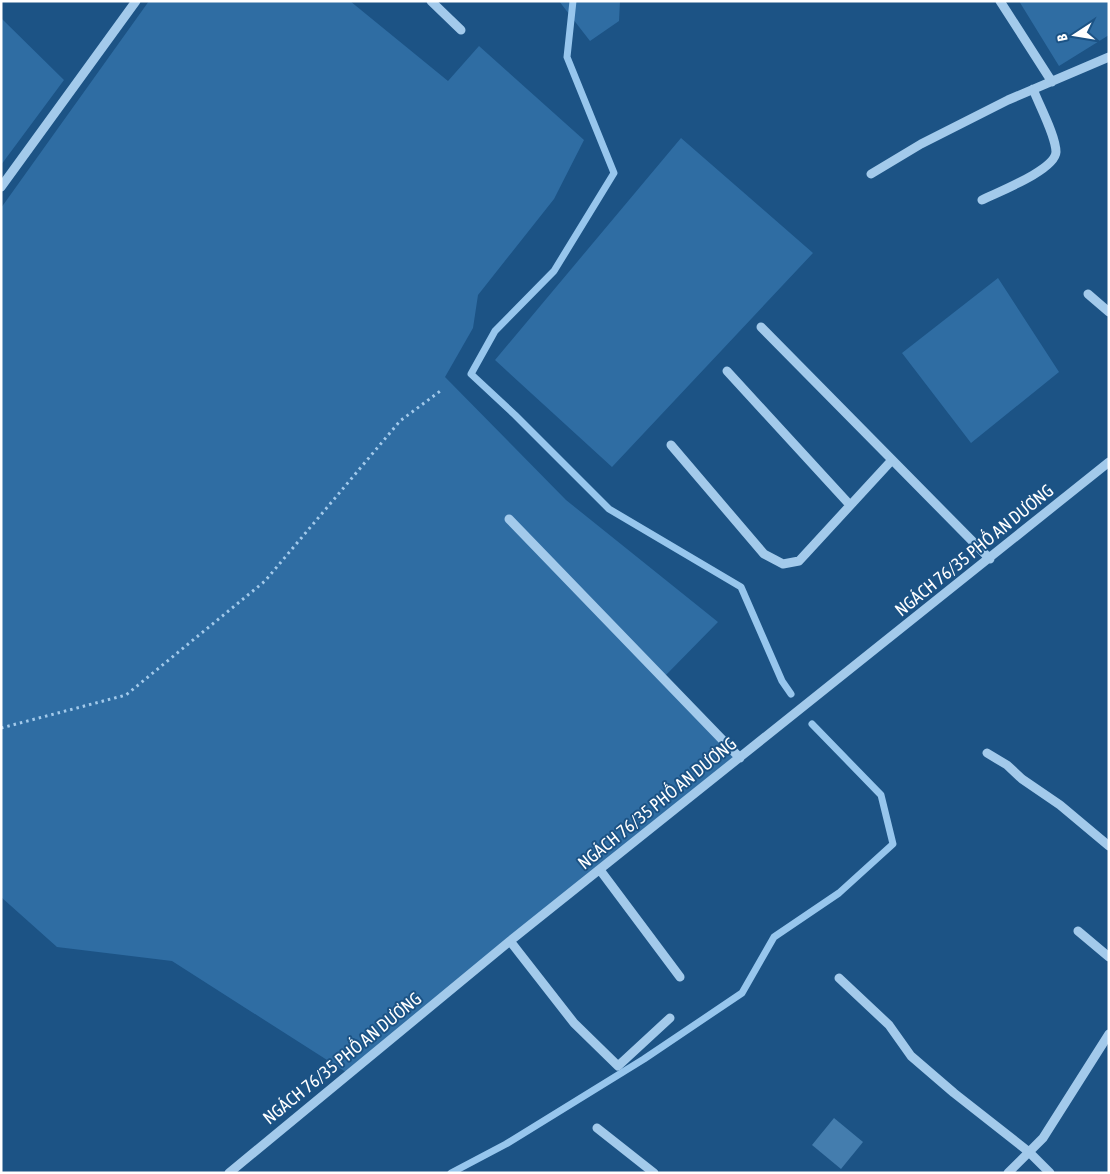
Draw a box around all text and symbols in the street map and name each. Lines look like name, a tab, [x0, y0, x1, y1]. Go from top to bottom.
north arrow	[1050, 10, 1100, 60]
text: B	[1054, 32, 1071, 43]
street label: NGÁCH 76/35 PHỐ AN DƯƠNG	[889, 478, 1058, 620]
street label: NGÁCH 76/35 PHỐ AN DƯƠNG	[572, 731, 741, 873]
street label: NGÁCH 76/35 PHỐ AN DƯƠNG	[257, 986, 426, 1128]

